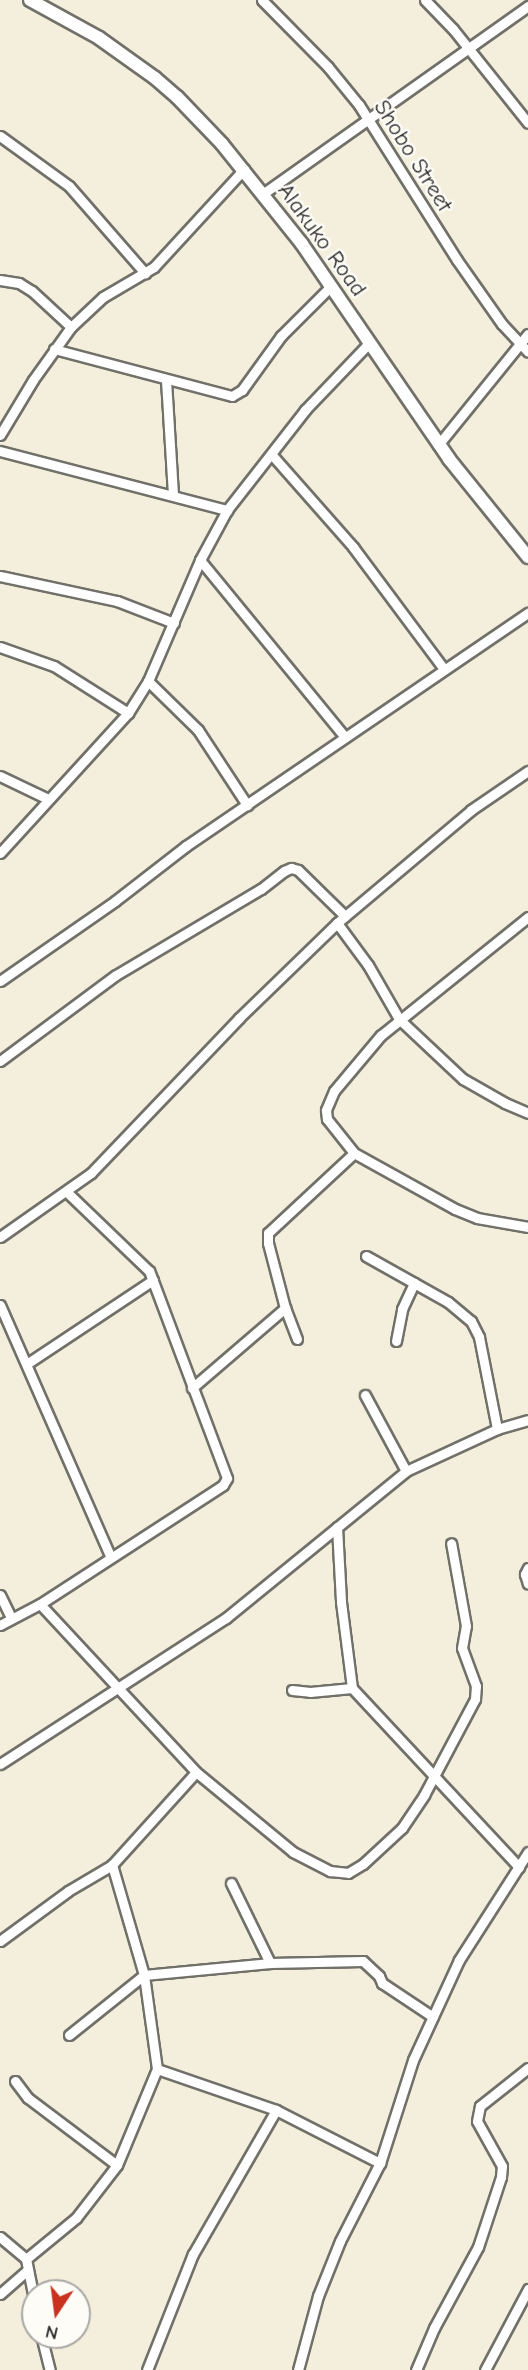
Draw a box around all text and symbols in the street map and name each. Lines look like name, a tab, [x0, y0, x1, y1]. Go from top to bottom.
street label: Shobo Street	[368, 95, 458, 217]
street label: Alakuko Road	[272, 178, 372, 302]
north arrow	[21, 2279, 91, 2349]
text: N	[43, 2320, 60, 2345]

